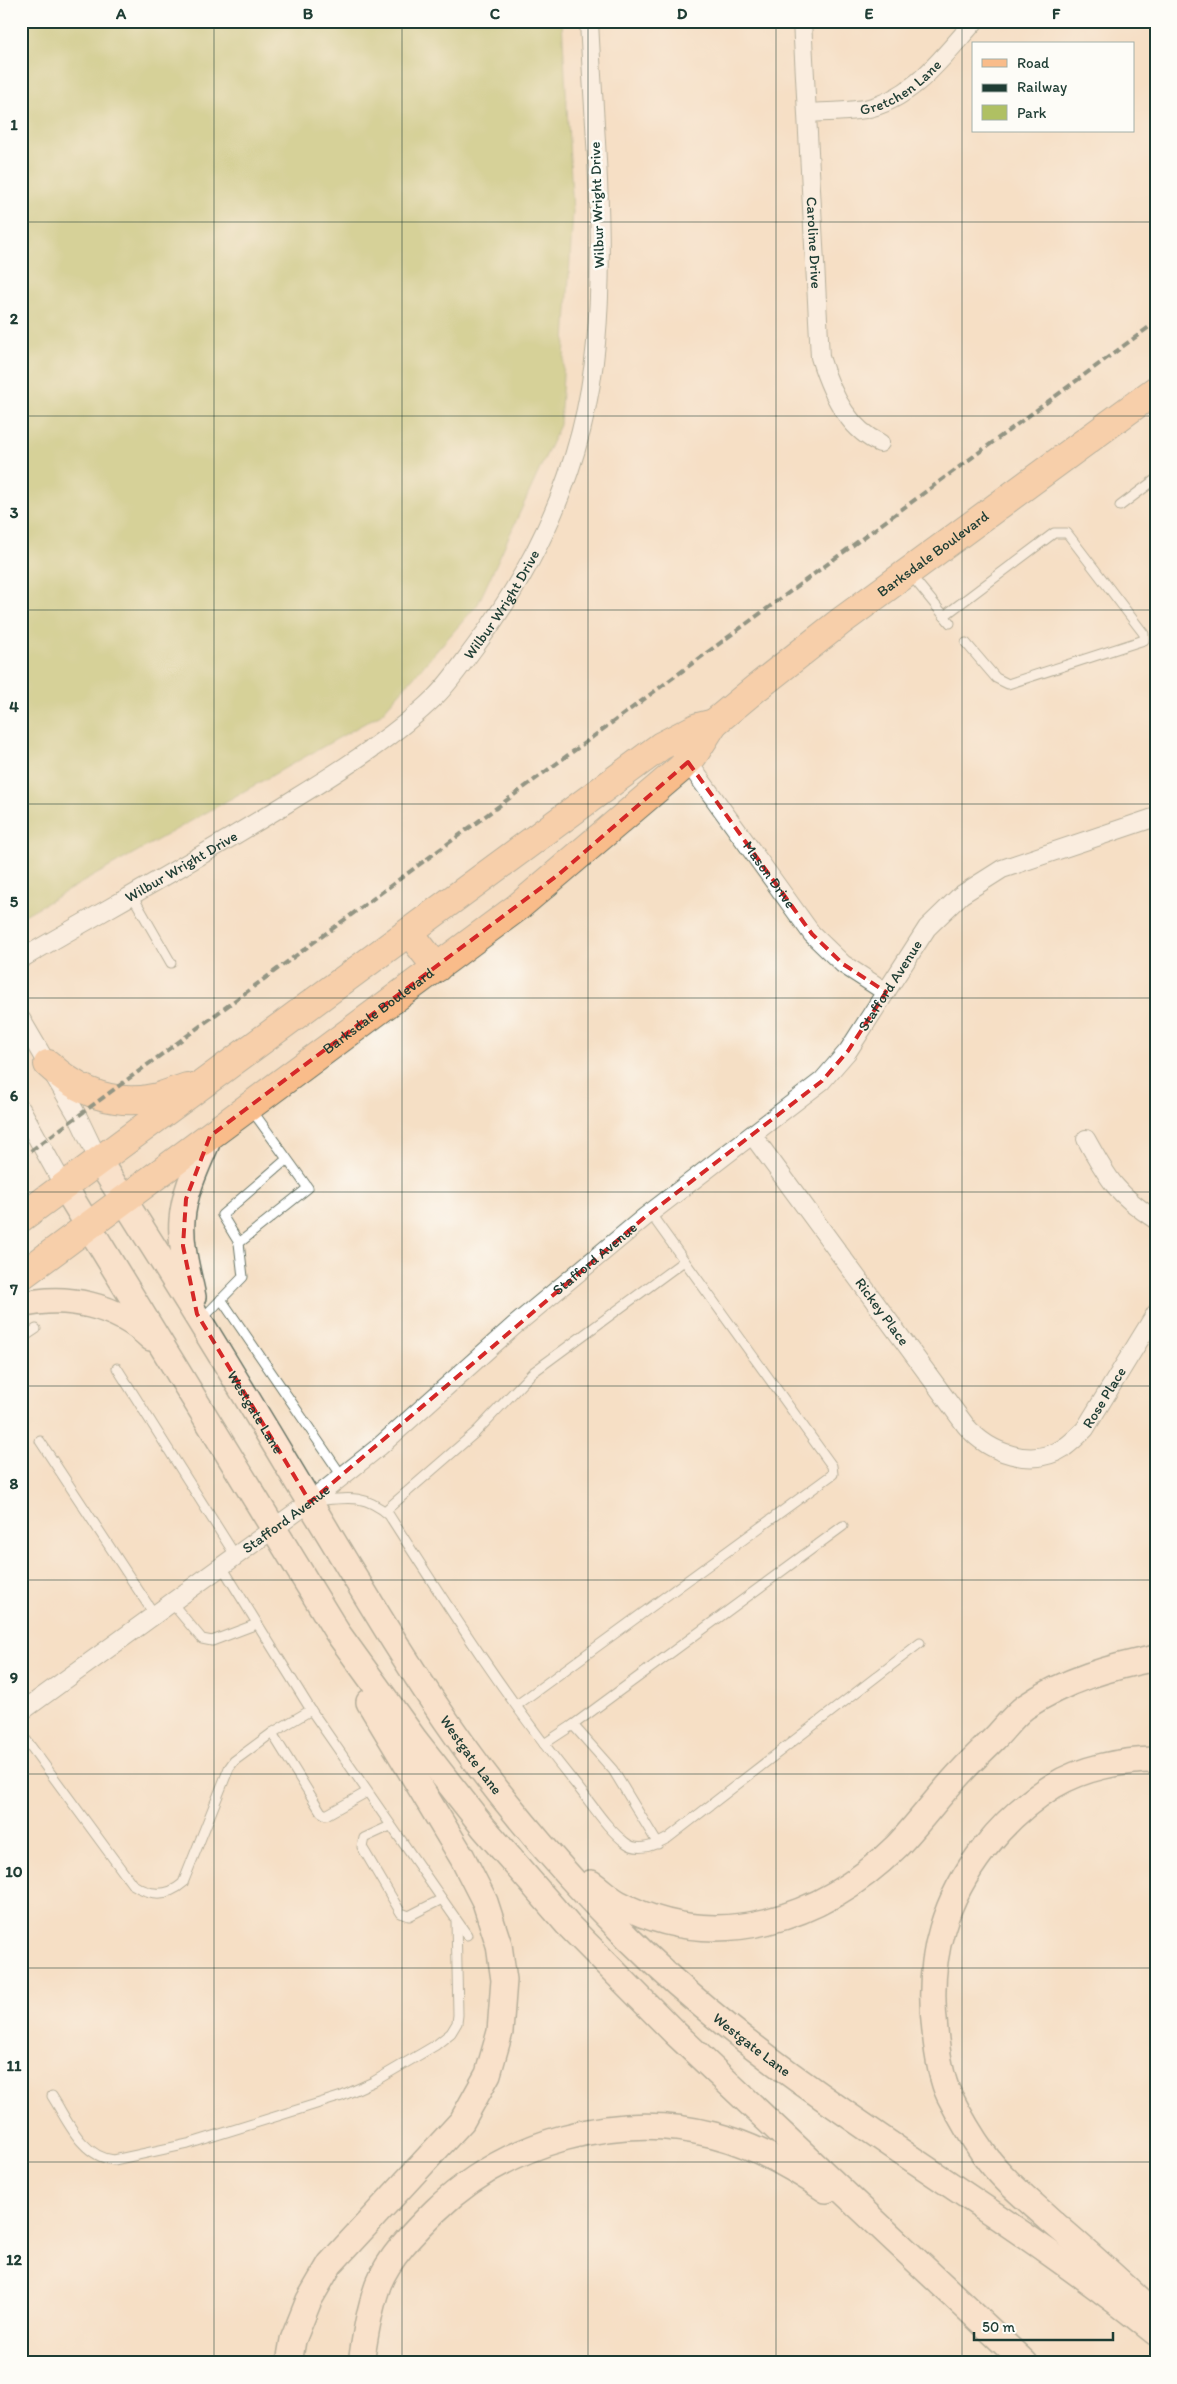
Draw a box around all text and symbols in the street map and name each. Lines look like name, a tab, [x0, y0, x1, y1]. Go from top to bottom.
text: A	[115, 4, 127, 23]
text: B	[303, 4, 314, 23]
text: C	[490, 4, 501, 23]
text: D	[677, 4, 688, 23]
text: E	[865, 4, 874, 23]
text: F	[1052, 4, 1061, 23]
legend	[972, 42, 1134, 132]
text: Road	[1017, 54, 1050, 72]
street label: Gretchen Lane	[858, 56, 945, 119]
text: Railway	[1017, 78, 1067, 96]
text: Park	[1017, 104, 1047, 122]
text: 1	[10, 115, 18, 134]
street label: Wilbur Wright Drive	[586, 141, 608, 269]
street label: Caroline Drive	[802, 196, 825, 289]
text: 2	[10, 309, 19, 328]
text: 3	[10, 503, 19, 522]
street label: Barksdale Boulevard	[873, 507, 992, 601]
street label: Wilbur Wright Drive	[460, 547, 543, 663]
text: 4	[9, 697, 19, 716]
street label: Wilbur Wright Drive	[122, 827, 241, 906]
street label: Mason Drive	[739, 838, 800, 912]
text: 5	[10, 892, 19, 911]
street label: Stafford Avenue	[854, 937, 926, 1034]
street label: Barksdale Boulevard	[319, 964, 437, 1058]
text: 6	[10, 1086, 19, 1105]
street label: Stafford Avenue	[549, 1218, 641, 1299]
street label: Rickey Place	[851, 1274, 913, 1349]
text: 7	[9, 1280, 18, 1299]
street label: Rose Place	[1079, 1363, 1130, 1432]
street label: Westgate Lane	[223, 1367, 287, 1457]
text: 8	[10, 1474, 19, 1493]
street label: Stafford Avenue	[239, 1481, 334, 1557]
text: 9	[10, 1668, 18, 1687]
street label: Westgate Lane	[436, 1712, 506, 1798]
text: 10	[5, 1862, 23, 1881]
street label: Westgate Lane	[709, 2009, 794, 2080]
text: 11	[7, 2056, 22, 2075]
text: 12	[6, 2250, 23, 2269]
scale bar	[974, 2309, 1113, 2341]
text: 50 m	[982, 2318, 1015, 2336]

